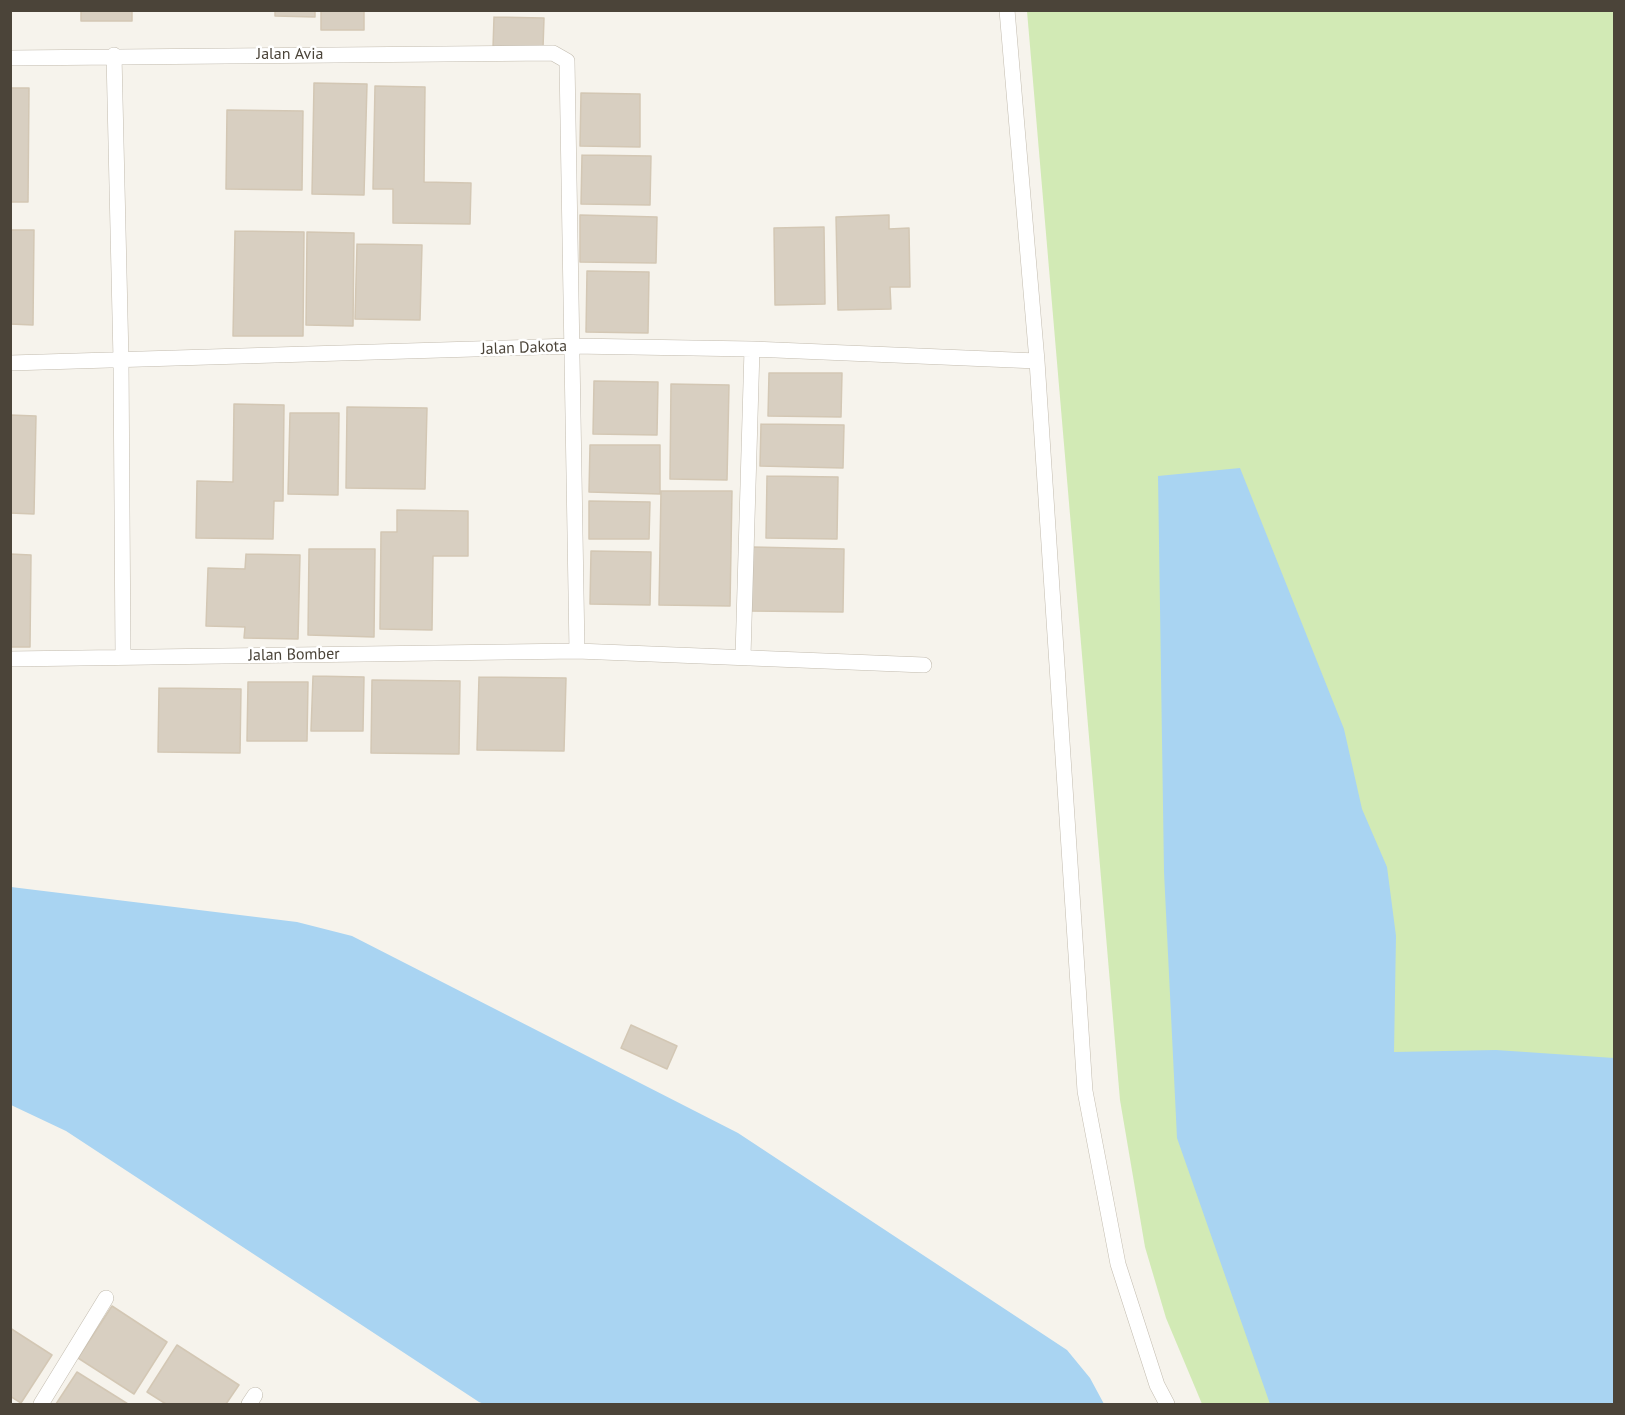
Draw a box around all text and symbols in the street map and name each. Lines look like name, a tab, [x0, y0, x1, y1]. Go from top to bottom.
street label: Jalan Avia	[257, 44, 323, 64]
street label: Jalan Dakota	[481, 337, 567, 359]
street label: Jalan Bomber	[248, 645, 340, 665]

